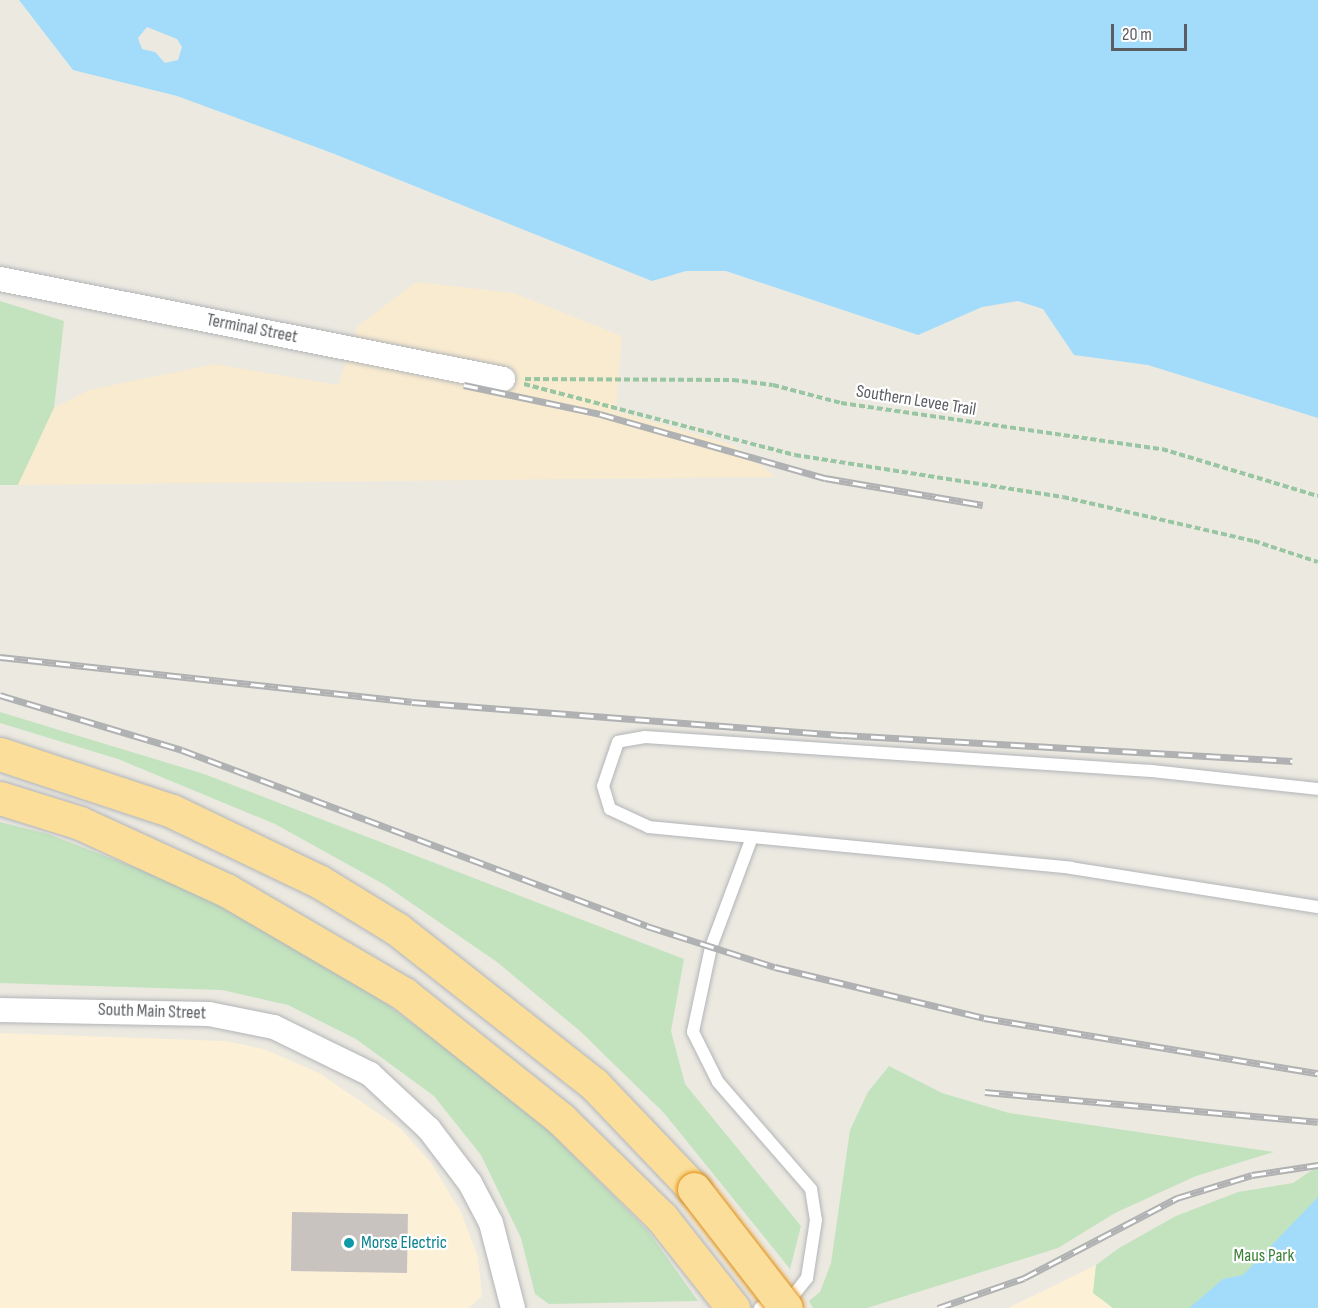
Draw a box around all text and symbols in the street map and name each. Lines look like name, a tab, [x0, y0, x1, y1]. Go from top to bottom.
scale bar	[1114, 12, 1190, 50]
text: 20 m	[1122, 24, 1152, 45]
street label: Terminal Street	[205, 310, 299, 348]
street label: Southern Levee Trail	[855, 381, 977, 421]
street label: South Main Street	[98, 999, 206, 1025]
place label: Morse Electric	[361, 1232, 447, 1254]
marker: Morse Electric	[342, 1236, 356, 1250]
park label: Maus Park	[1234, 1245, 1294, 1267]

